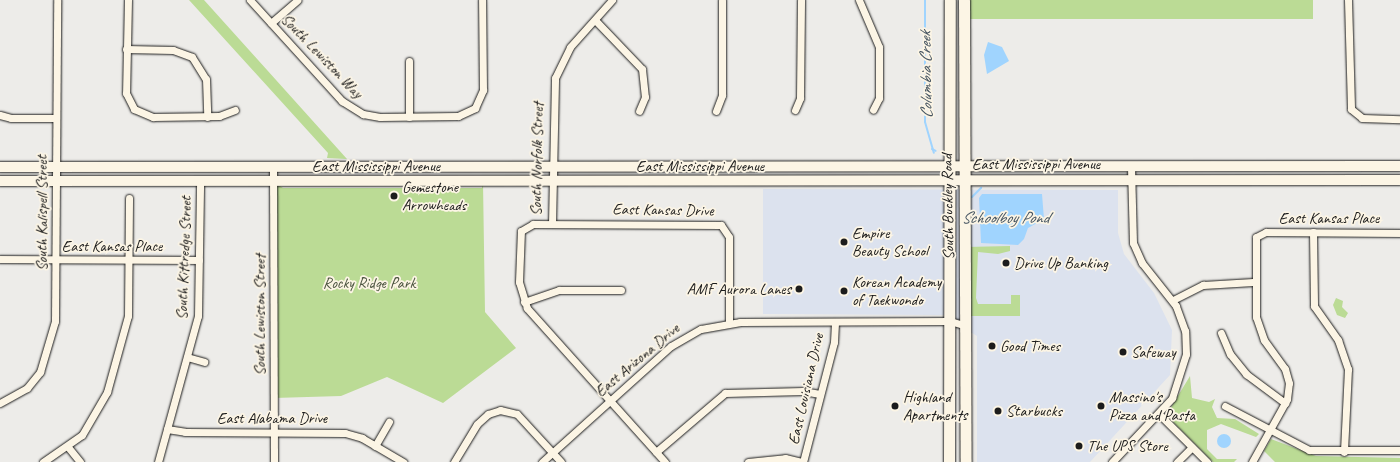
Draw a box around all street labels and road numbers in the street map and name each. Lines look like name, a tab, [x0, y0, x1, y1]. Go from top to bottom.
street label: South Lewiston Way	[277, 10, 367, 102]
street label: South Norfolk Street	[526, 102, 548, 216]
street label: South Buckley Road	[937, 154, 959, 260]
street label: East Mississippi Avenue	[972, 154, 1100, 174]
street label: South Kalispell Street	[32, 155, 52, 271]
street label: East Mississippi Avenue	[312, 156, 440, 176]
street label: East Mississippi Avenue	[636, 156, 764, 176]
street label: South Kittredge Street	[172, 196, 196, 320]
street label: East Kansas Drive	[612, 200, 714, 220]
street label: East Kansas Place	[1279, 208, 1379, 228]
street label: East Kansas Place	[62, 236, 162, 256]
street label: South Lewiston Street	[250, 254, 270, 376]
street label: East Arizona Drive	[591, 319, 683, 401]
street label: East Louisiana Drive	[784, 332, 828, 446]
street label: East Alabama Drive	[217, 408, 327, 428]

